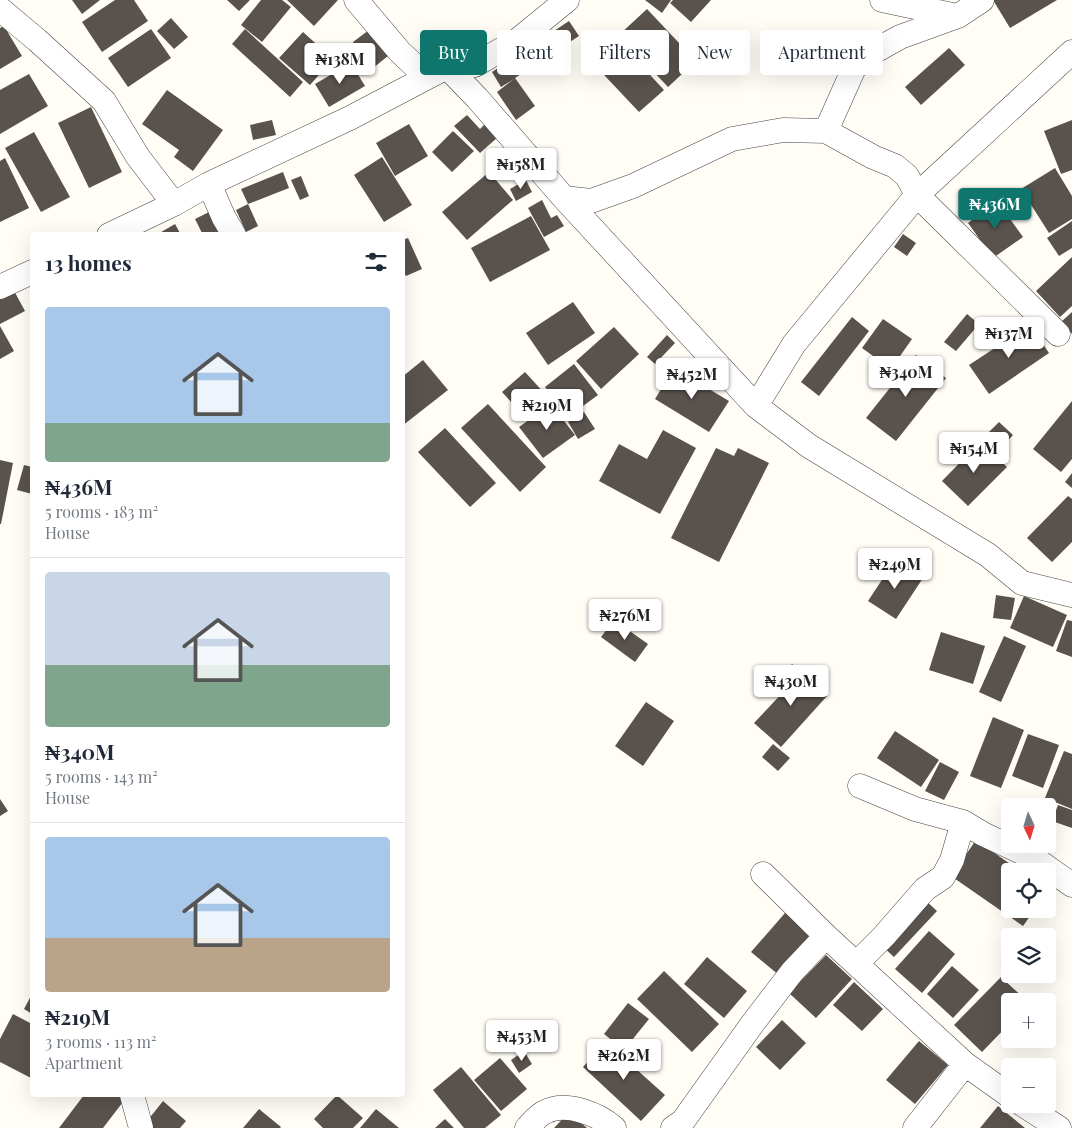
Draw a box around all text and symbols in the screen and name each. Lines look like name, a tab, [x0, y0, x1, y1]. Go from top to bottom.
chip: Buy	[420, 30, 487, 75]
chip: Rent	[497, 30, 571, 75]
chip: Filters	[581, 30, 669, 75]
chip: New	[679, 30, 750, 75]
chip: Apartment	[760, 30, 883, 75]
pin: ₦138M	[305, 42, 375, 85]
text: ₦138M	[315, 48, 365, 69]
pin: ₦158M	[486, 148, 556, 190]
text: ₦158M	[497, 153, 545, 174]
pin: ₦436M	[960, 188, 1030, 230]
text: ₦436M	[969, 193, 1021, 214]
text: 13 homes	[45, 248, 132, 276]
icon: filters	[362, 248, 390, 276]
pin: ₦137M	[974, 316, 1044, 359]
text: ₦137M	[985, 322, 1033, 343]
icon: home	[173, 339, 263, 429]
pin: ₦340M	[871, 356, 941, 398]
pin: ₦452M	[657, 358, 727, 400]
text: ₦340M	[880, 361, 932, 382]
text: ₦452M	[667, 363, 717, 384]
pin: ₦219M	[512, 388, 582, 431]
text: ₦219M	[522, 394, 572, 415]
pin: ₦154M	[939, 432, 1009, 474]
text: ₦154M	[950, 437, 998, 458]
text: ₦436M	[45, 472, 112, 500]
text: 5 rooms · 183 m²	[45, 501, 158, 522]
text: House	[45, 522, 90, 543]
pin: ₦249M	[860, 548, 930, 590]
text: ₦249M	[869, 553, 921, 574]
pin: ₦276M	[590, 598, 660, 641]
text: ₦276M	[599, 604, 651, 625]
icon: home	[173, 605, 263, 695]
pin: ₦430M	[756, 664, 826, 707]
text: ₦430M	[765, 670, 817, 691]
text: ₦340M	[45, 737, 115, 765]
text: 5 rooms · 143 m²	[45, 766, 158, 787]
text: House	[45, 787, 90, 808]
north arrow	[1001, 798, 1056, 852]
map controls	[1001, 798, 1056, 1113]
button: locate	[1001, 863, 1056, 918]
icon: home	[173, 870, 263, 960]
button: layers	[1001, 928, 1056, 983]
button: +	[1001, 993, 1056, 1048]
text: ₦219M	[45, 1002, 110, 1030]
pin: ₦453M	[487, 1020, 557, 1062]
text: ₦453M	[497, 1025, 547, 1046]
text: 3 rooms · 113 m²	[45, 1031, 156, 1052]
pin: ₦262M	[589, 1038, 659, 1081]
text: ₦262M	[598, 1044, 650, 1065]
text: Apartment	[45, 1052, 123, 1073]
button: −	[1001, 1058, 1056, 1113]

